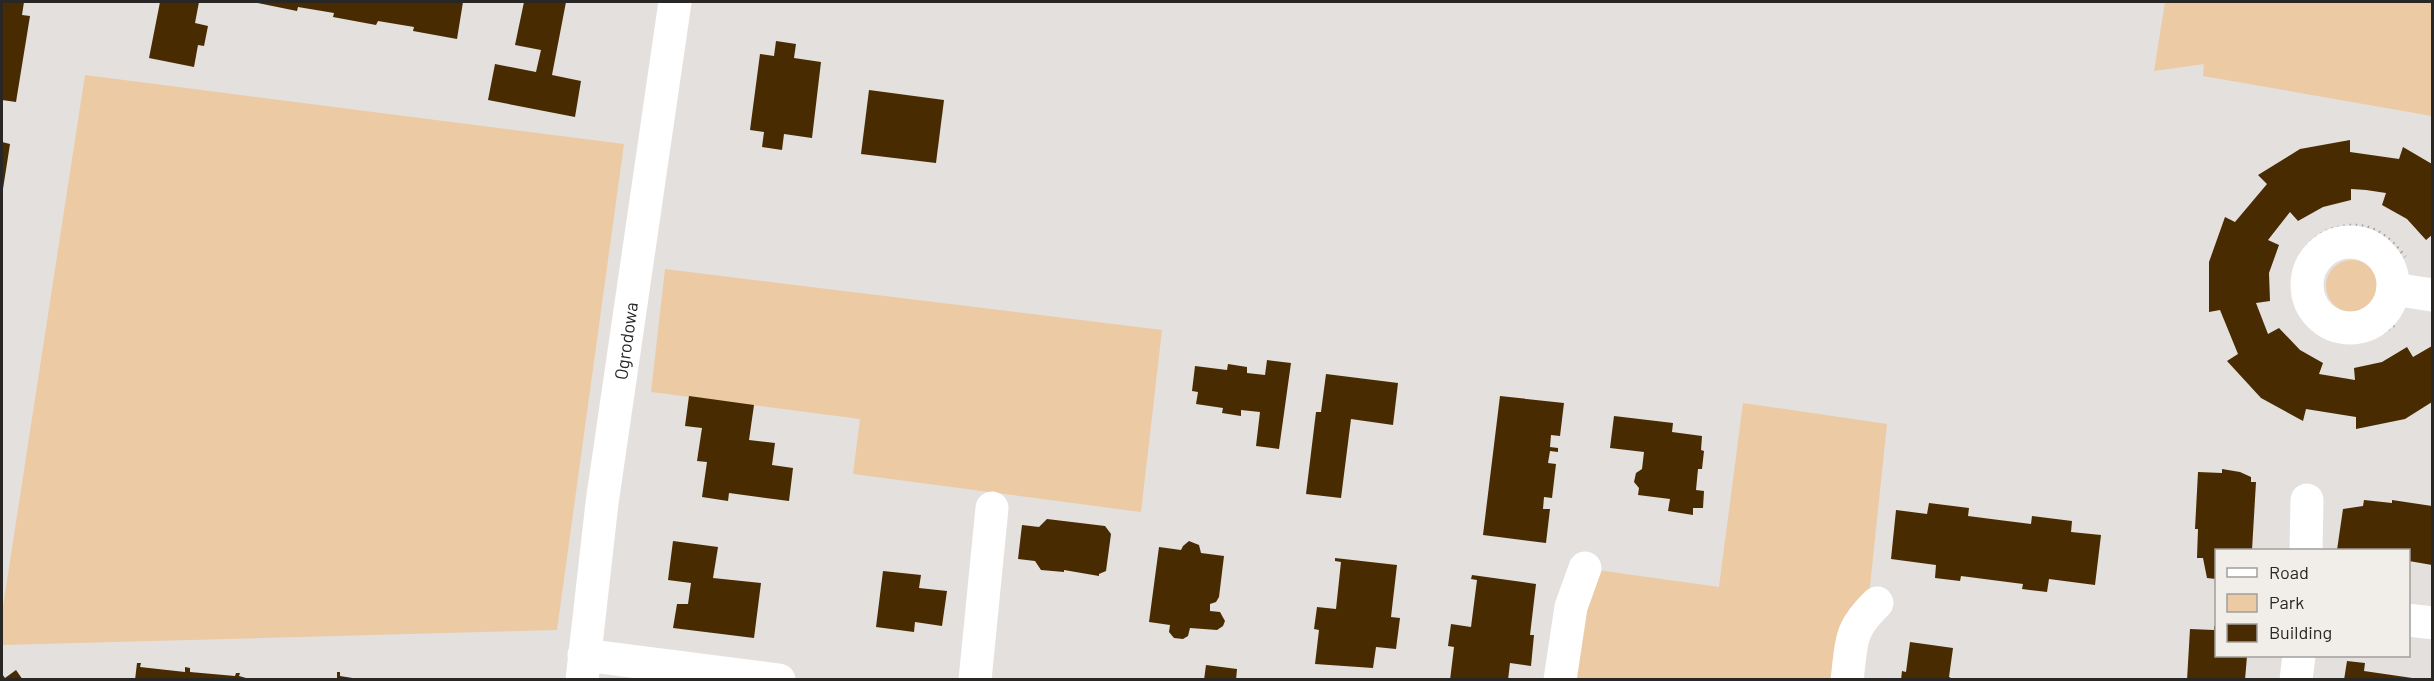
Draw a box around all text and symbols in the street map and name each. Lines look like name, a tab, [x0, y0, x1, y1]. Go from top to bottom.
street label: Ogrodowa	[609, 301, 642, 381]
legend	[2215, 549, 2410, 657]
text: Road	[2269, 561, 2309, 583]
text: Park	[2269, 591, 2304, 613]
text: Building	[2269, 621, 2332, 643]

